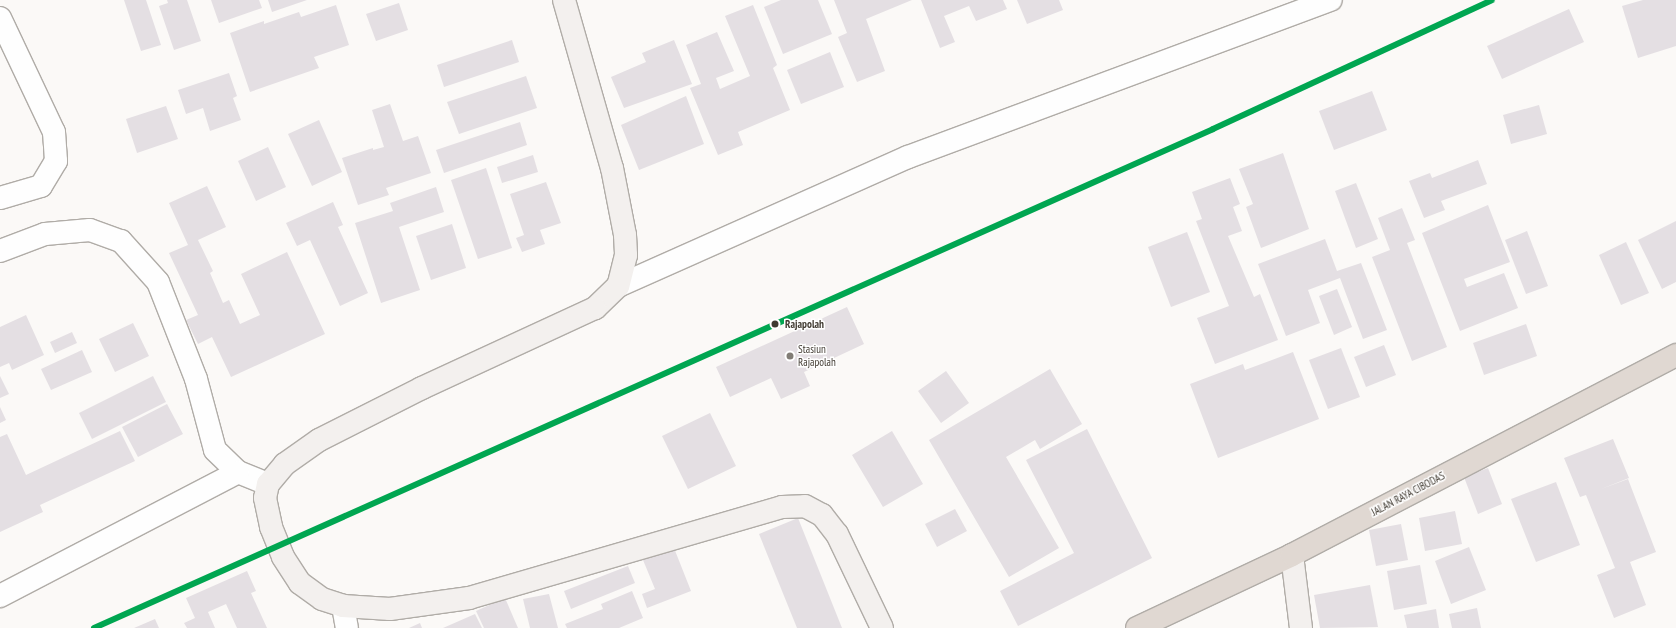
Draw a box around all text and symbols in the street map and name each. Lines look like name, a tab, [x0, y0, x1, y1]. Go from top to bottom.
marker: Rajapolah	[768, 317, 782, 331]
place label: Rajapolah	[785, 317, 824, 331]
place label: Stasiun Rajapolah	[798, 343, 836, 369]
marker: Stasiun Rajapolah	[785, 351, 795, 361]
street label: JALAN RAYA CIBODAS	[1369, 469, 1447, 519]

